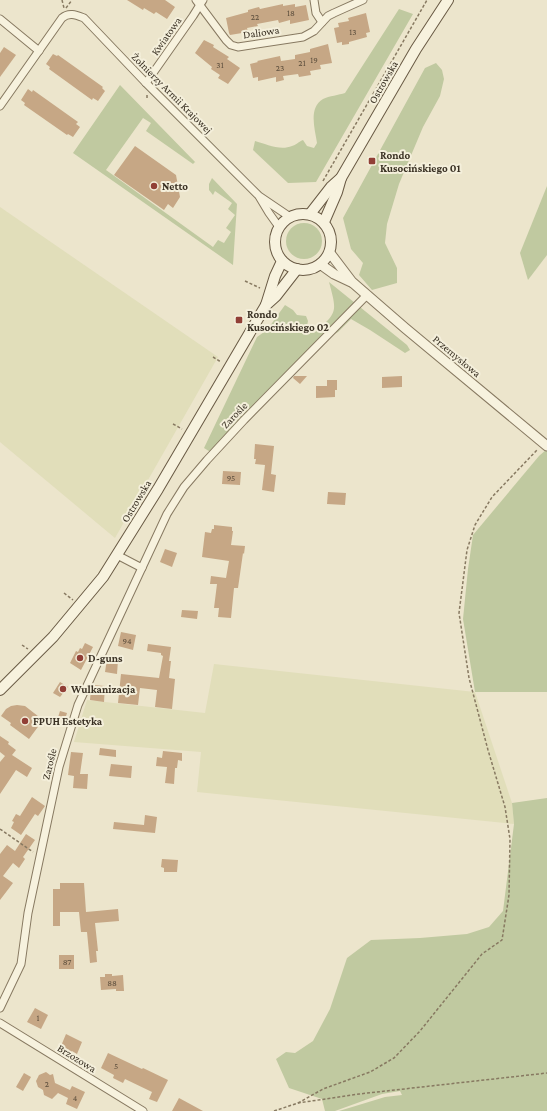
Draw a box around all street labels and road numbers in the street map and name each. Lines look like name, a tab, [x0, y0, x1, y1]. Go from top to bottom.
street label: Kwiatowa	[148, 14, 184, 58]
street label: Daliowa	[242, 24, 280, 40]
street label: Żołnierzy Armii Krajowej	[129, 50, 215, 137]
street label: Ostrowska	[366, 59, 400, 105]
street label: Przemysłowa	[430, 333, 483, 380]
street label: Zarośle	[219, 399, 250, 431]
street label: Ostrowska	[119, 478, 153, 524]
street label: Zarośle	[39, 747, 59, 781]
street label: Brzozowa	[56, 1041, 98, 1075]

